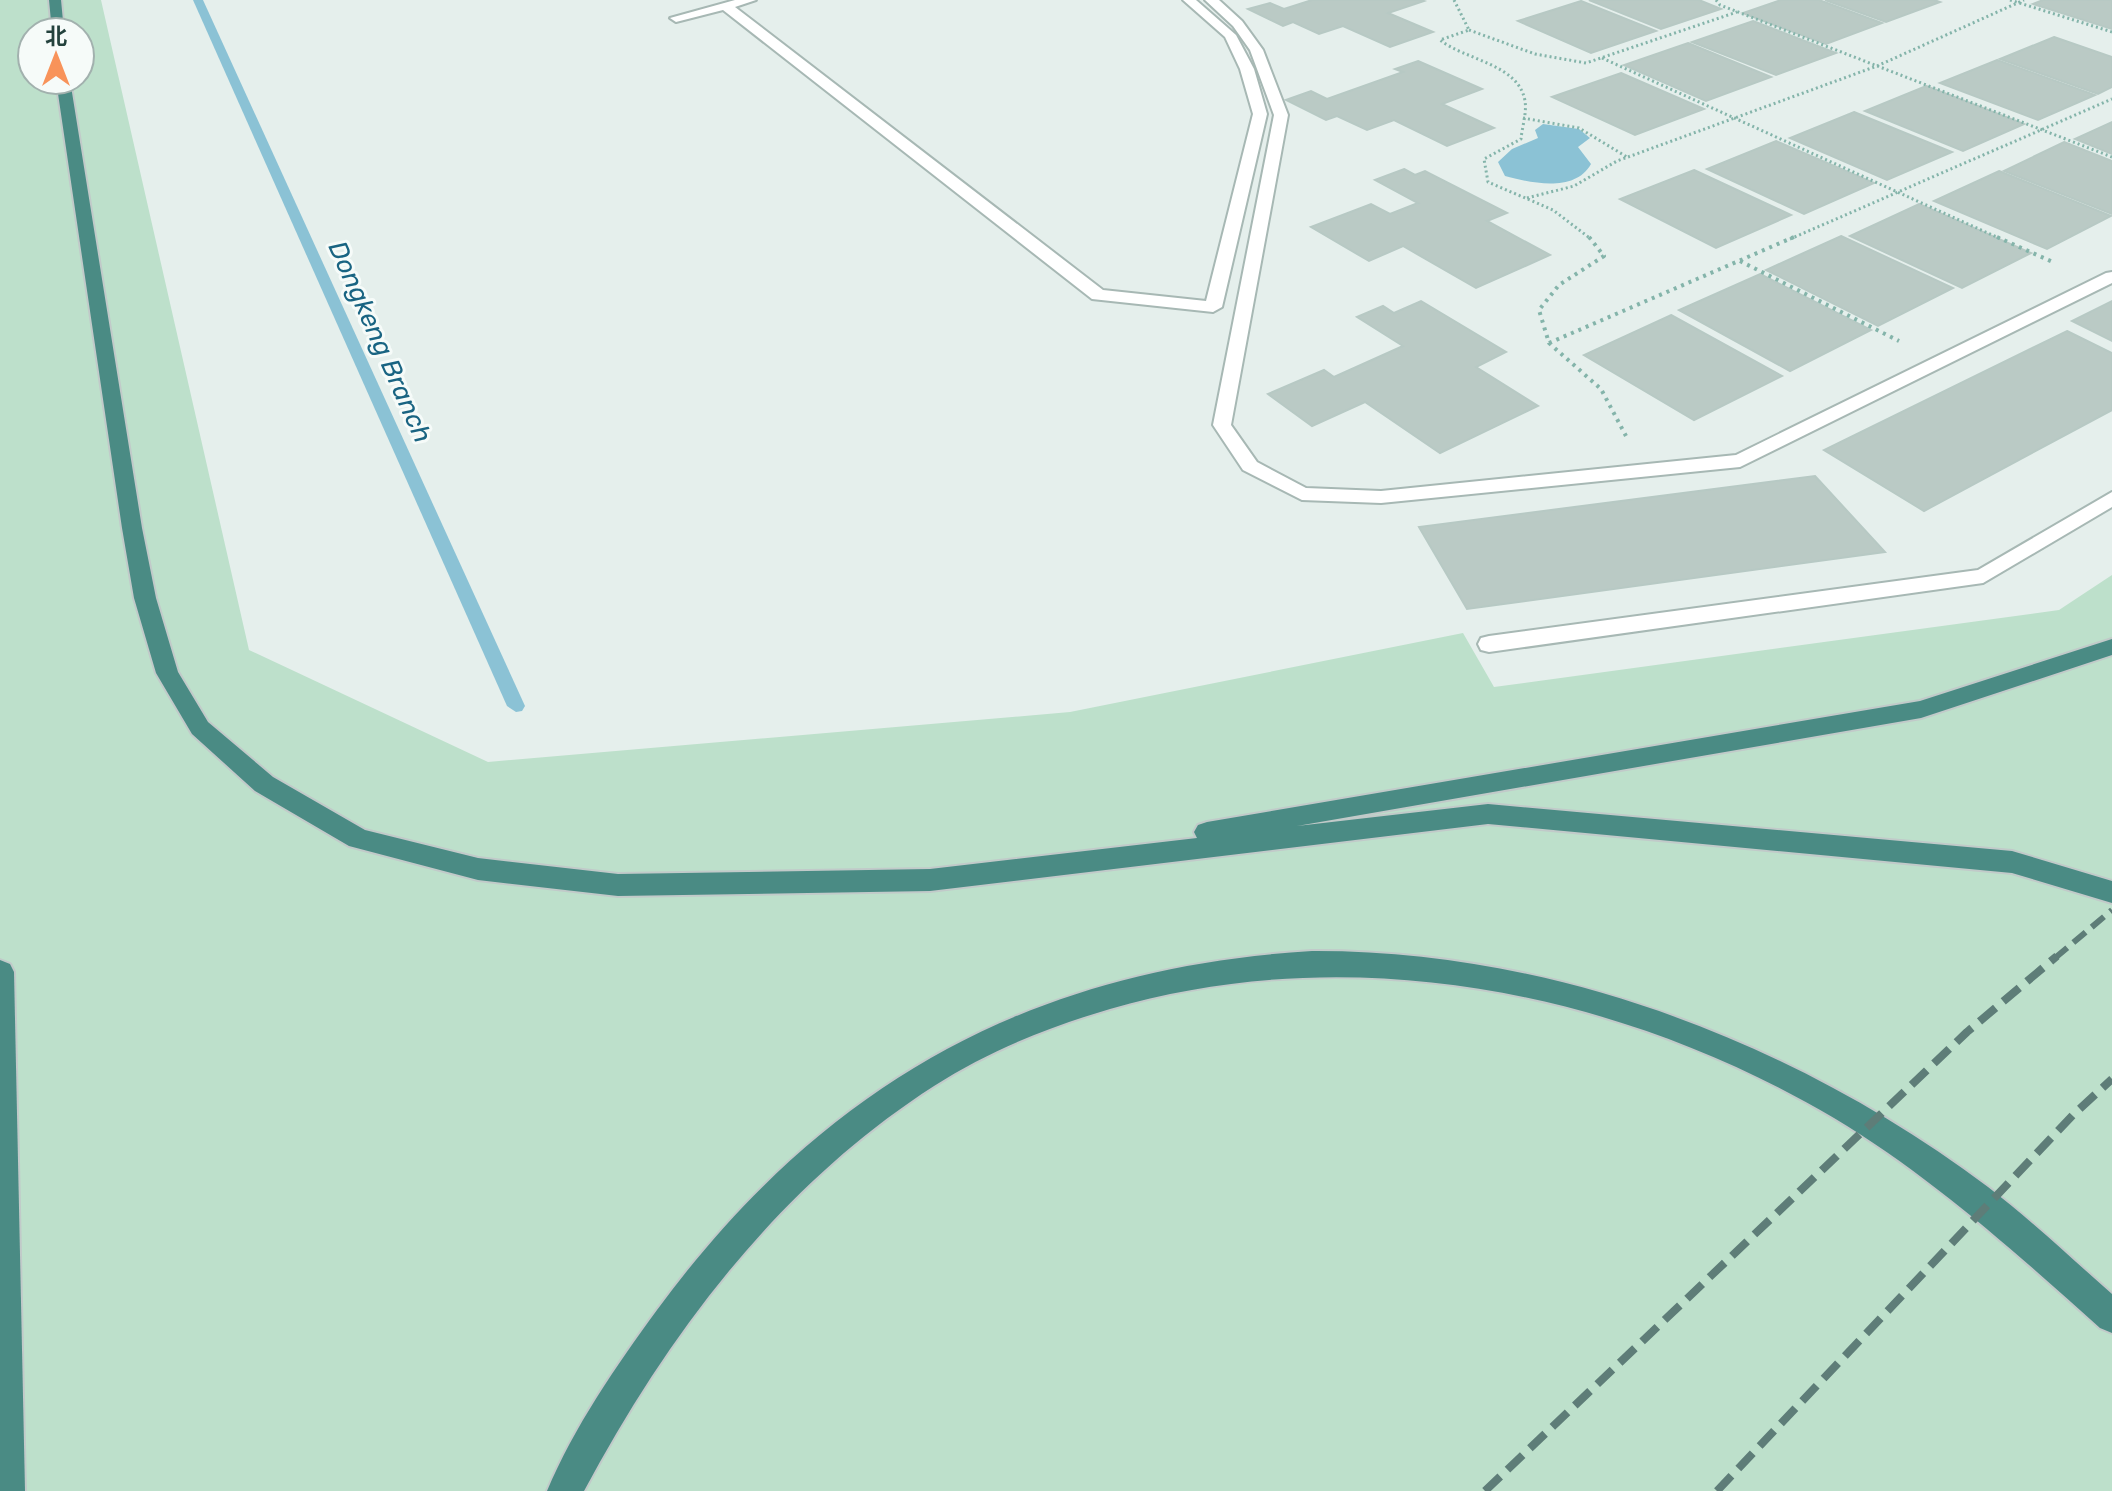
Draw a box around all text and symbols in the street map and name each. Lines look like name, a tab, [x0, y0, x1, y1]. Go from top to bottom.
north arrow	[16, 16, 96, 96]
text: 北	[45, 23, 67, 50]
water label: Dongkeng Branch	[322, 236, 438, 448]

